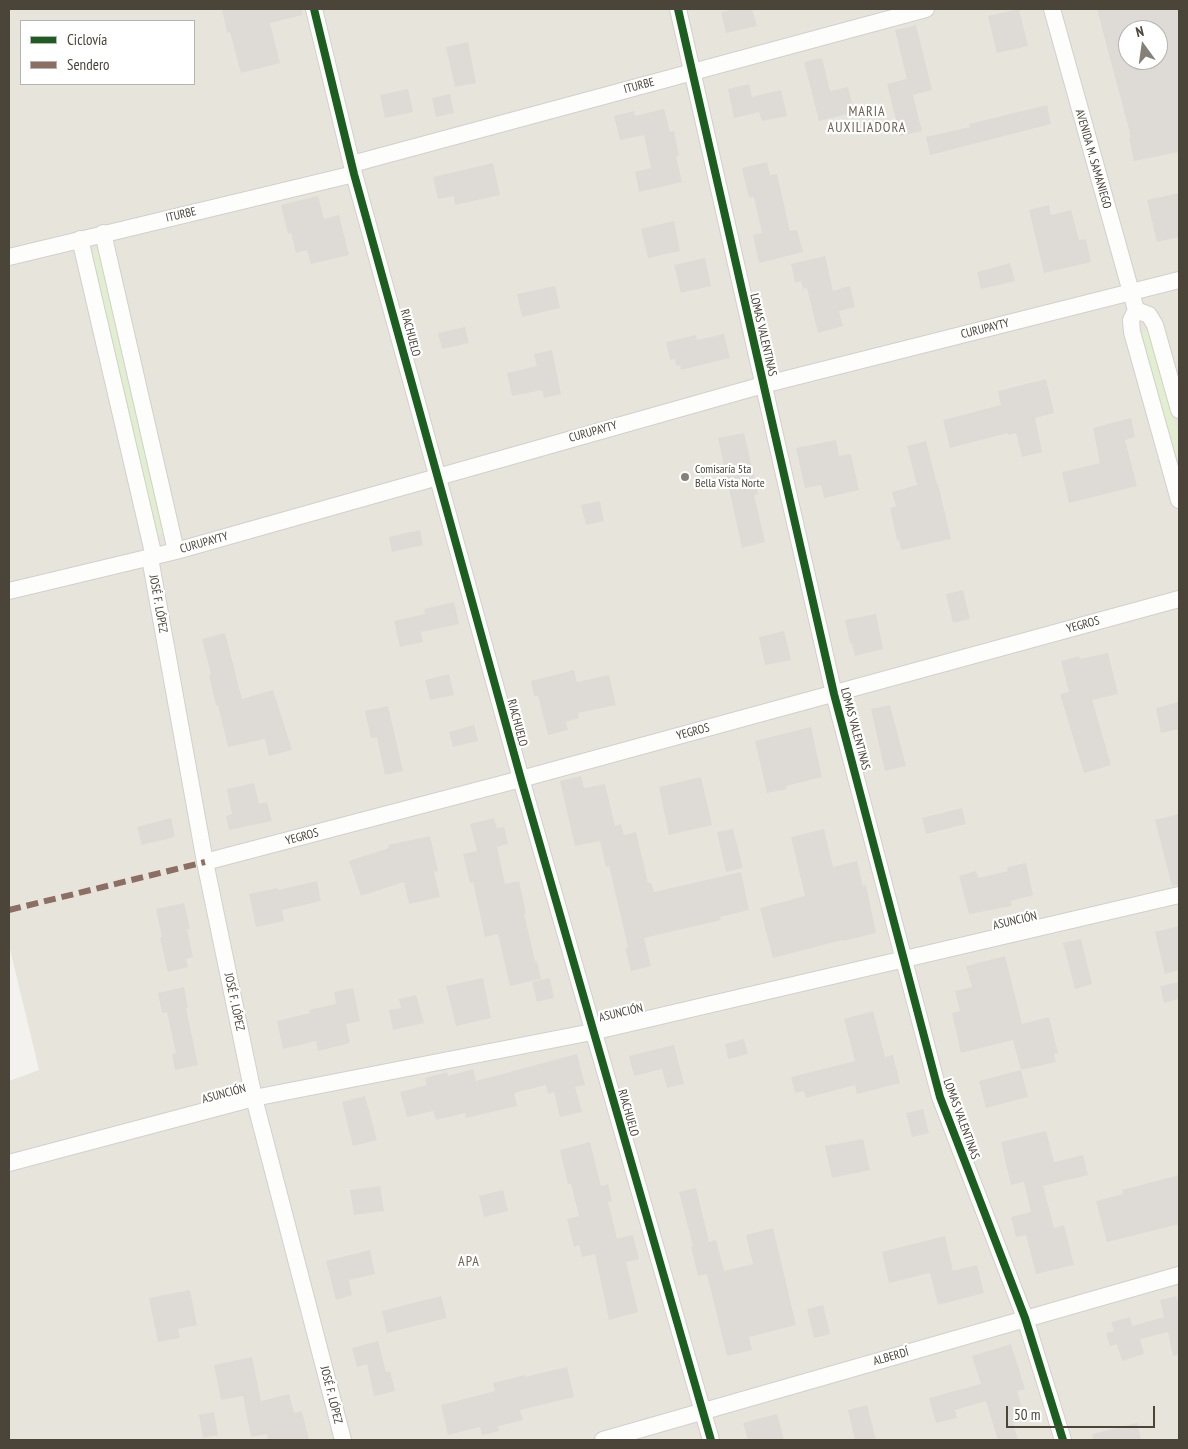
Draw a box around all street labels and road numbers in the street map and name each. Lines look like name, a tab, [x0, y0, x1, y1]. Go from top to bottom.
street label: ITURBE	[622, 75, 656, 97]
street label: AVENIDA M. SAMANIEGO	[1072, 108, 1114, 210]
street label: ITURBE	[164, 205, 198, 225]
street label: LOMAS VALENTINAS	[746, 292, 780, 378]
street label: RIACHUELO	[397, 308, 423, 358]
street label: CURUPAYTY	[959, 316, 1011, 342]
street label: CURUPAYTY	[567, 418, 619, 446]
street label: CURUPAYTY	[178, 529, 230, 557]
street label: JOSÉ F. LÓPEZ	[146, 574, 170, 634]
street label: YEGROS	[1065, 614, 1101, 636]
street label: LOMAS VALENTINAS	[837, 686, 873, 772]
street label: RIACHUELO	[504, 698, 530, 748]
street label: YEGROS	[675, 721, 711, 743]
street label: YEGROS	[284, 826, 320, 848]
street label: ASUNCIÓN	[992, 909, 1038, 933]
street label: JOSÉ F. LÓPEZ	[221, 972, 247, 1032]
street label: ASUNCIÓN	[598, 1001, 644, 1025]
street label: LOMAS VALENTINAS	[940, 1077, 982, 1161]
street label: ASUNCIÓN	[200, 1081, 248, 1107]
street label: RIACHUELO	[614, 1088, 642, 1138]
street label: ALBERDÍ	[872, 1345, 910, 1369]
street label: JOSÉ F. LÓPEZ	[317, 1365, 345, 1425]

